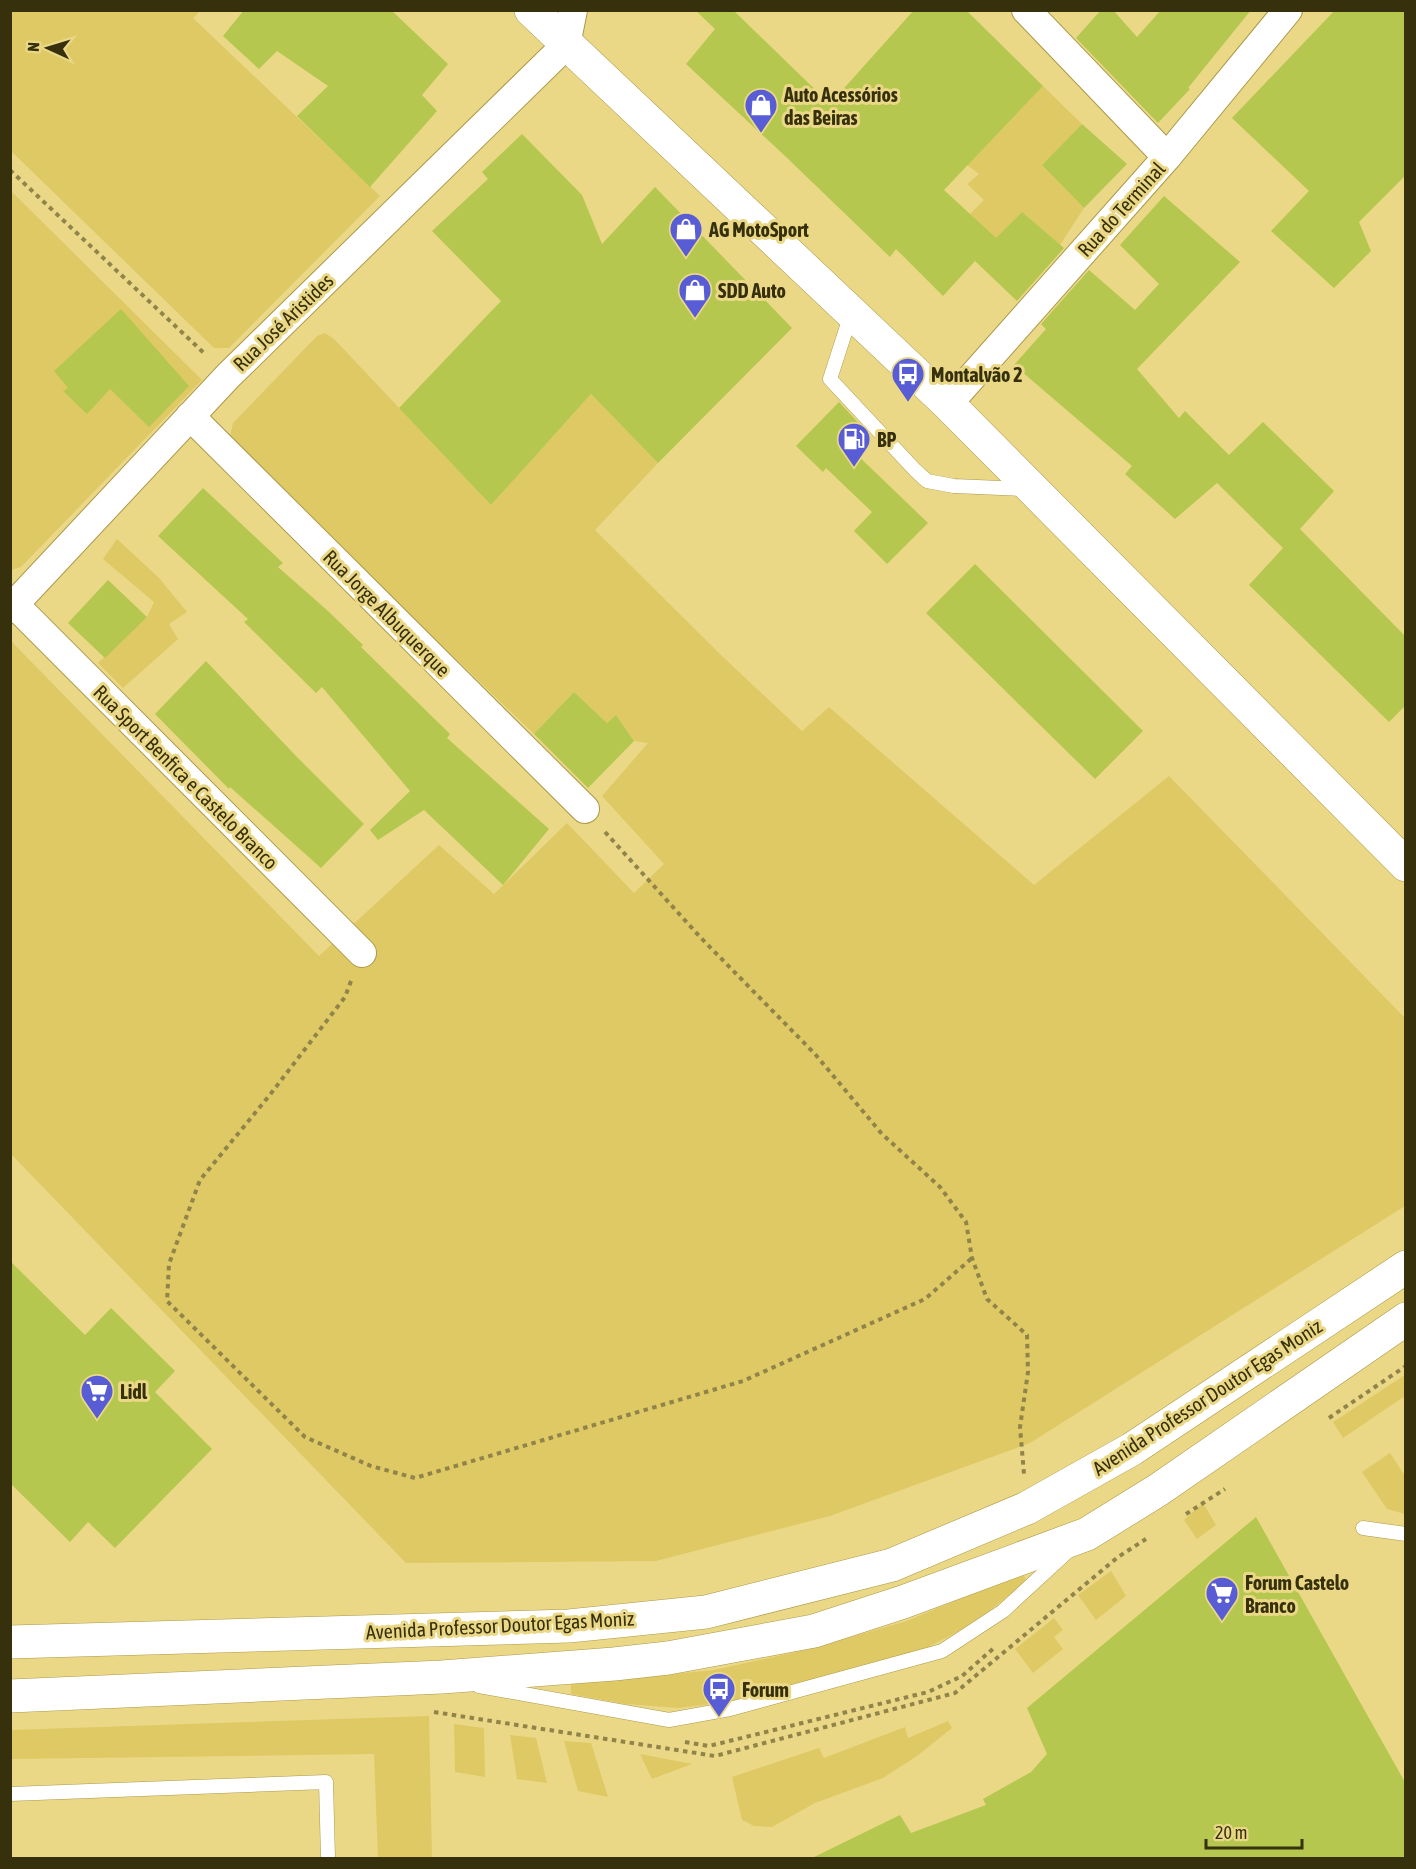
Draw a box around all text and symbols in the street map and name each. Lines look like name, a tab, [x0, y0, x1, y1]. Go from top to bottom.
north arrow	[18, 18, 78, 78]
text: N	[24, 42, 42, 52]
place label: Auto Acessórios das Beiras	[783, 83, 898, 129]
shop icon: Auto Acessórios das Beiras	[743, 87, 779, 134]
street label: Rua do Terminal	[1073, 157, 1170, 261]
shop icon: AG MotoSport	[668, 211, 704, 258]
place label: AG MotoSport	[708, 218, 809, 241]
street label: Rua José Aristides	[228, 269, 338, 375]
shop icon: SDD Auto	[677, 272, 713, 319]
place label: SDD Auto	[718, 279, 786, 302]
bus stop icon: Montalvão 2	[890, 356, 926, 403]
place label: Montalvão 2	[931, 363, 1023, 386]
fuel station icon: BP	[836, 421, 872, 468]
place label: BP	[877, 428, 896, 451]
street label: Rua Jorge Albuquerque	[319, 545, 455, 681]
street label: Rua Sport Benfica e Castelo Branco	[89, 680, 283, 874]
street label: Avenida Professor Doutor Egas Moniz	[1088, 1314, 1326, 1480]
supermarket icon: Lidl	[79, 1373, 115, 1420]
place label: Lidl	[120, 1380, 148, 1403]
place label: Forum Castelo Branco	[1245, 1571, 1349, 1617]
supermarket icon: Forum Castelo Branco	[1204, 1575, 1240, 1622]
street label: Avenida Professor Doutor Egas Moniz	[365, 1606, 635, 1644]
bus stop icon: Forum	[701, 1671, 737, 1718]
place label: Forum	[742, 1678, 789, 1701]
scale bar	[1206, 1812, 1302, 1850]
text: 20 m	[1215, 1822, 1247, 1843]

